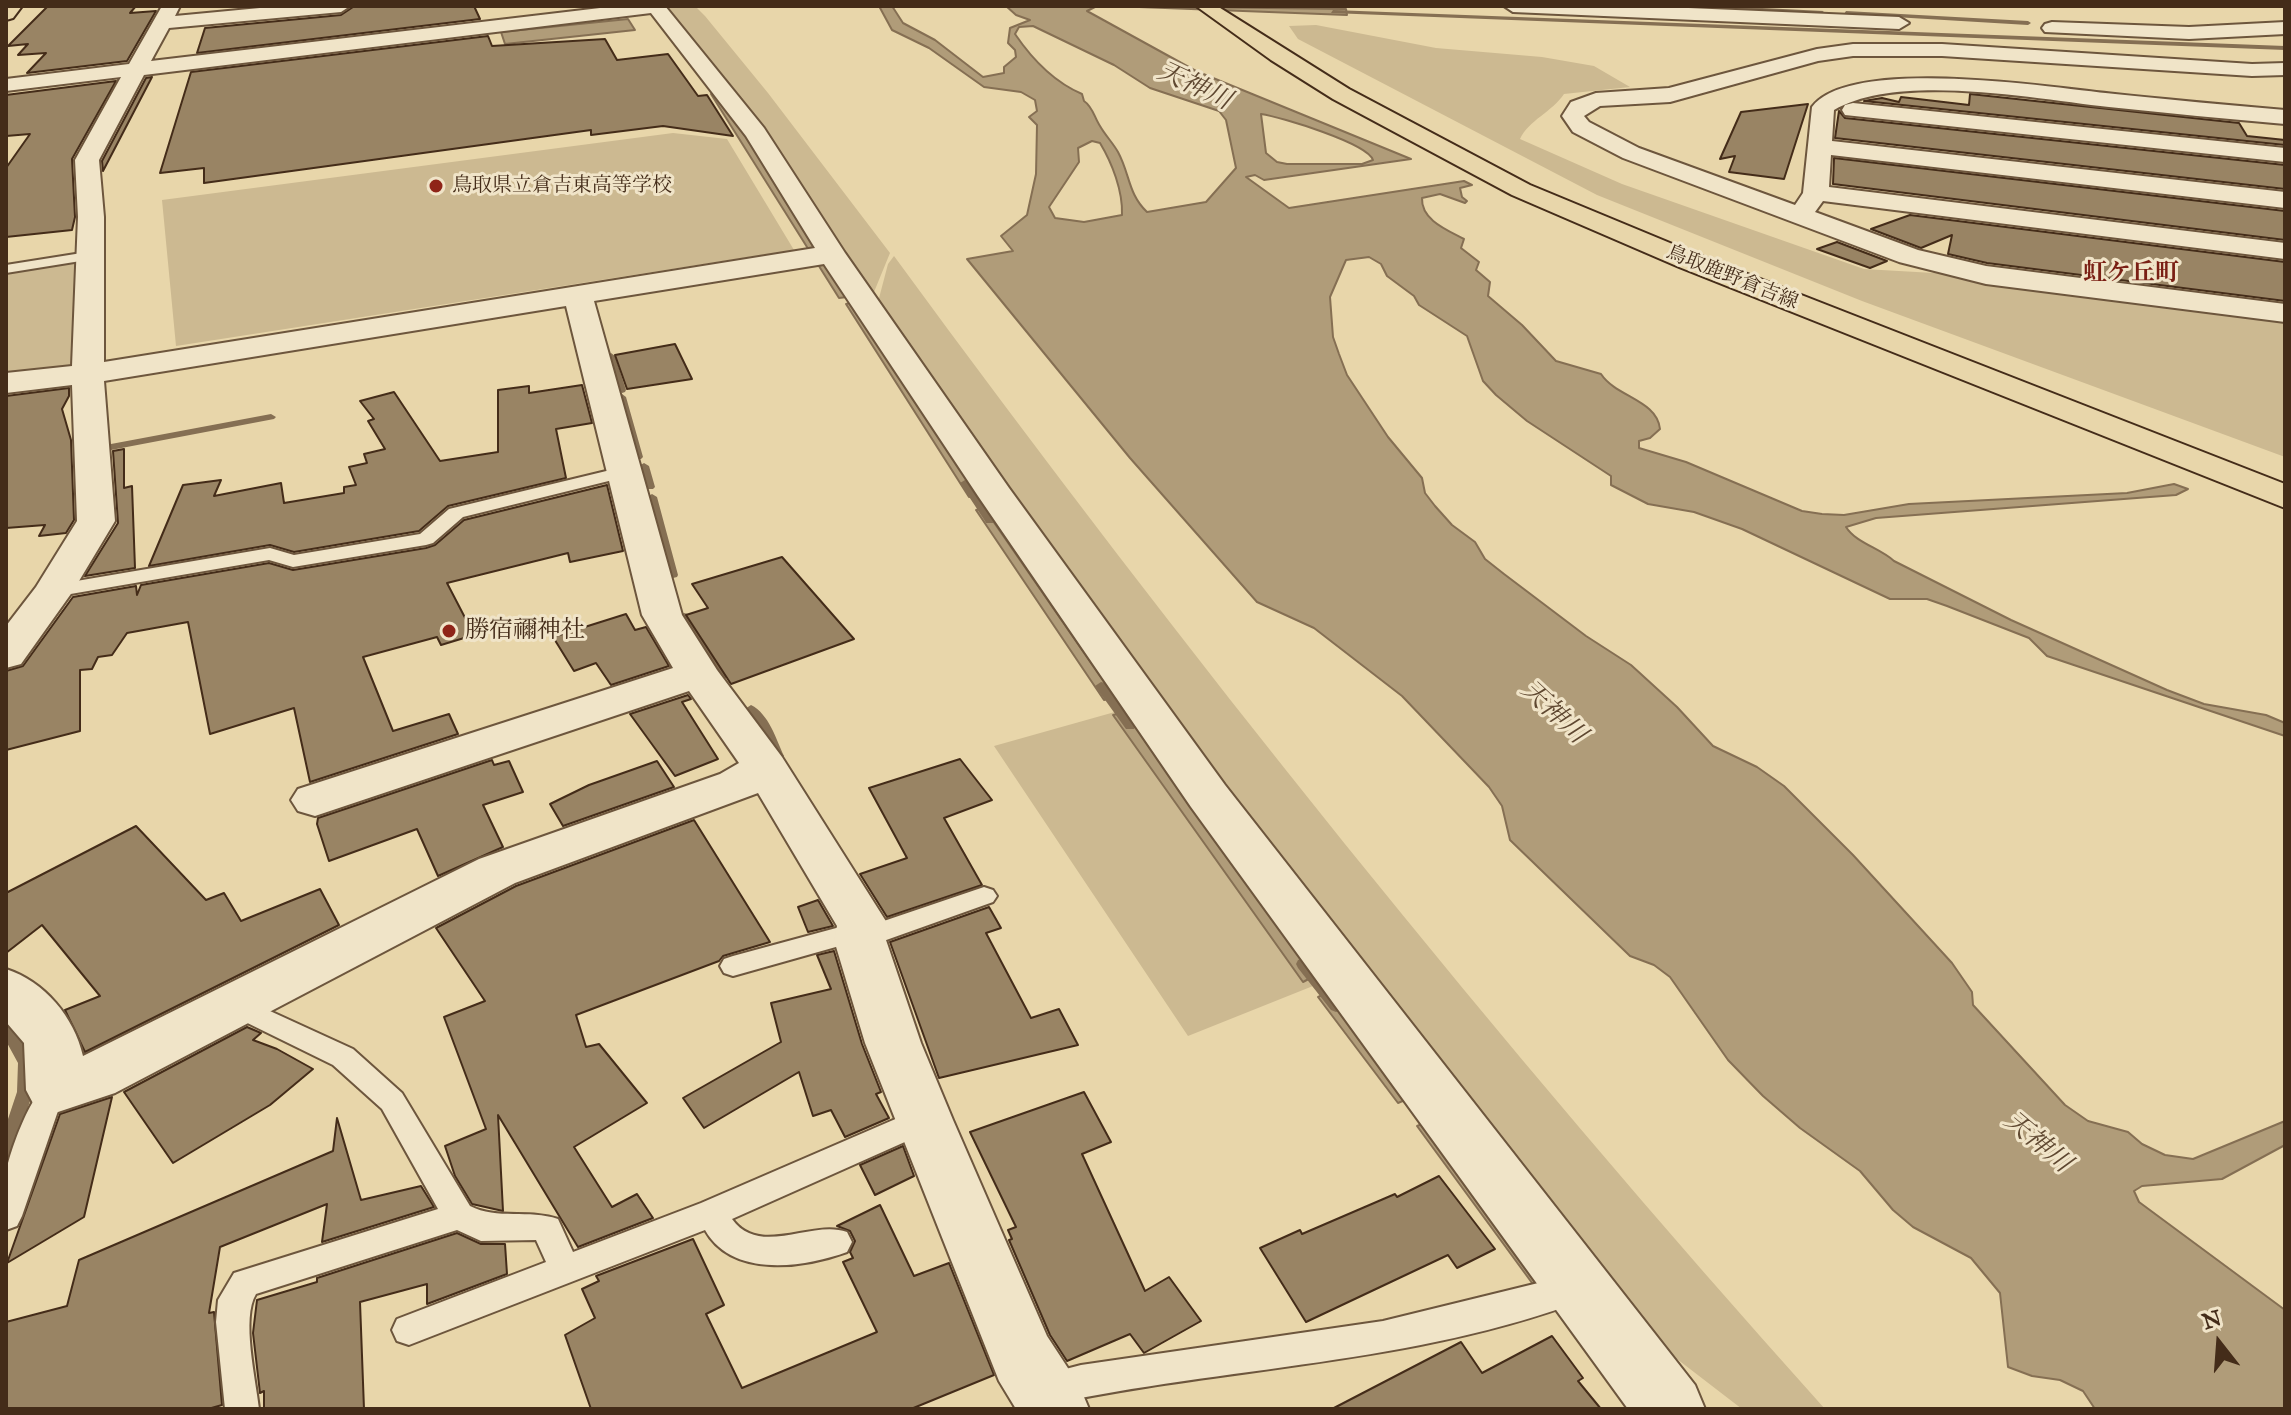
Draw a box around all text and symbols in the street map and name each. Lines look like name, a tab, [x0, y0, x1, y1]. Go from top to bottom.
water label: 天神川	[1152, 56, 1236, 118]
place label: 鳥取県立倉吉東高等学校	[452, 174, 672, 198]
marker: 鳥取県立倉吉東高等学校	[427, 177, 445, 195]
street label: 鳥取鹿野倉吉線	[1663, 241, 1801, 315]
district label: 虹ケ丘町	[2083, 260, 2179, 288]
place label: 勝宿禰神社	[465, 617, 585, 645]
marker: 勝宿禰神社	[440, 622, 458, 640]
water label: 天神川	[1514, 675, 1592, 751]
water label: 天神川	[1997, 1106, 2077, 1180]
north arrow	[2179, 1303, 2259, 1383]
text: N	[2199, 1304, 2225, 1335]

